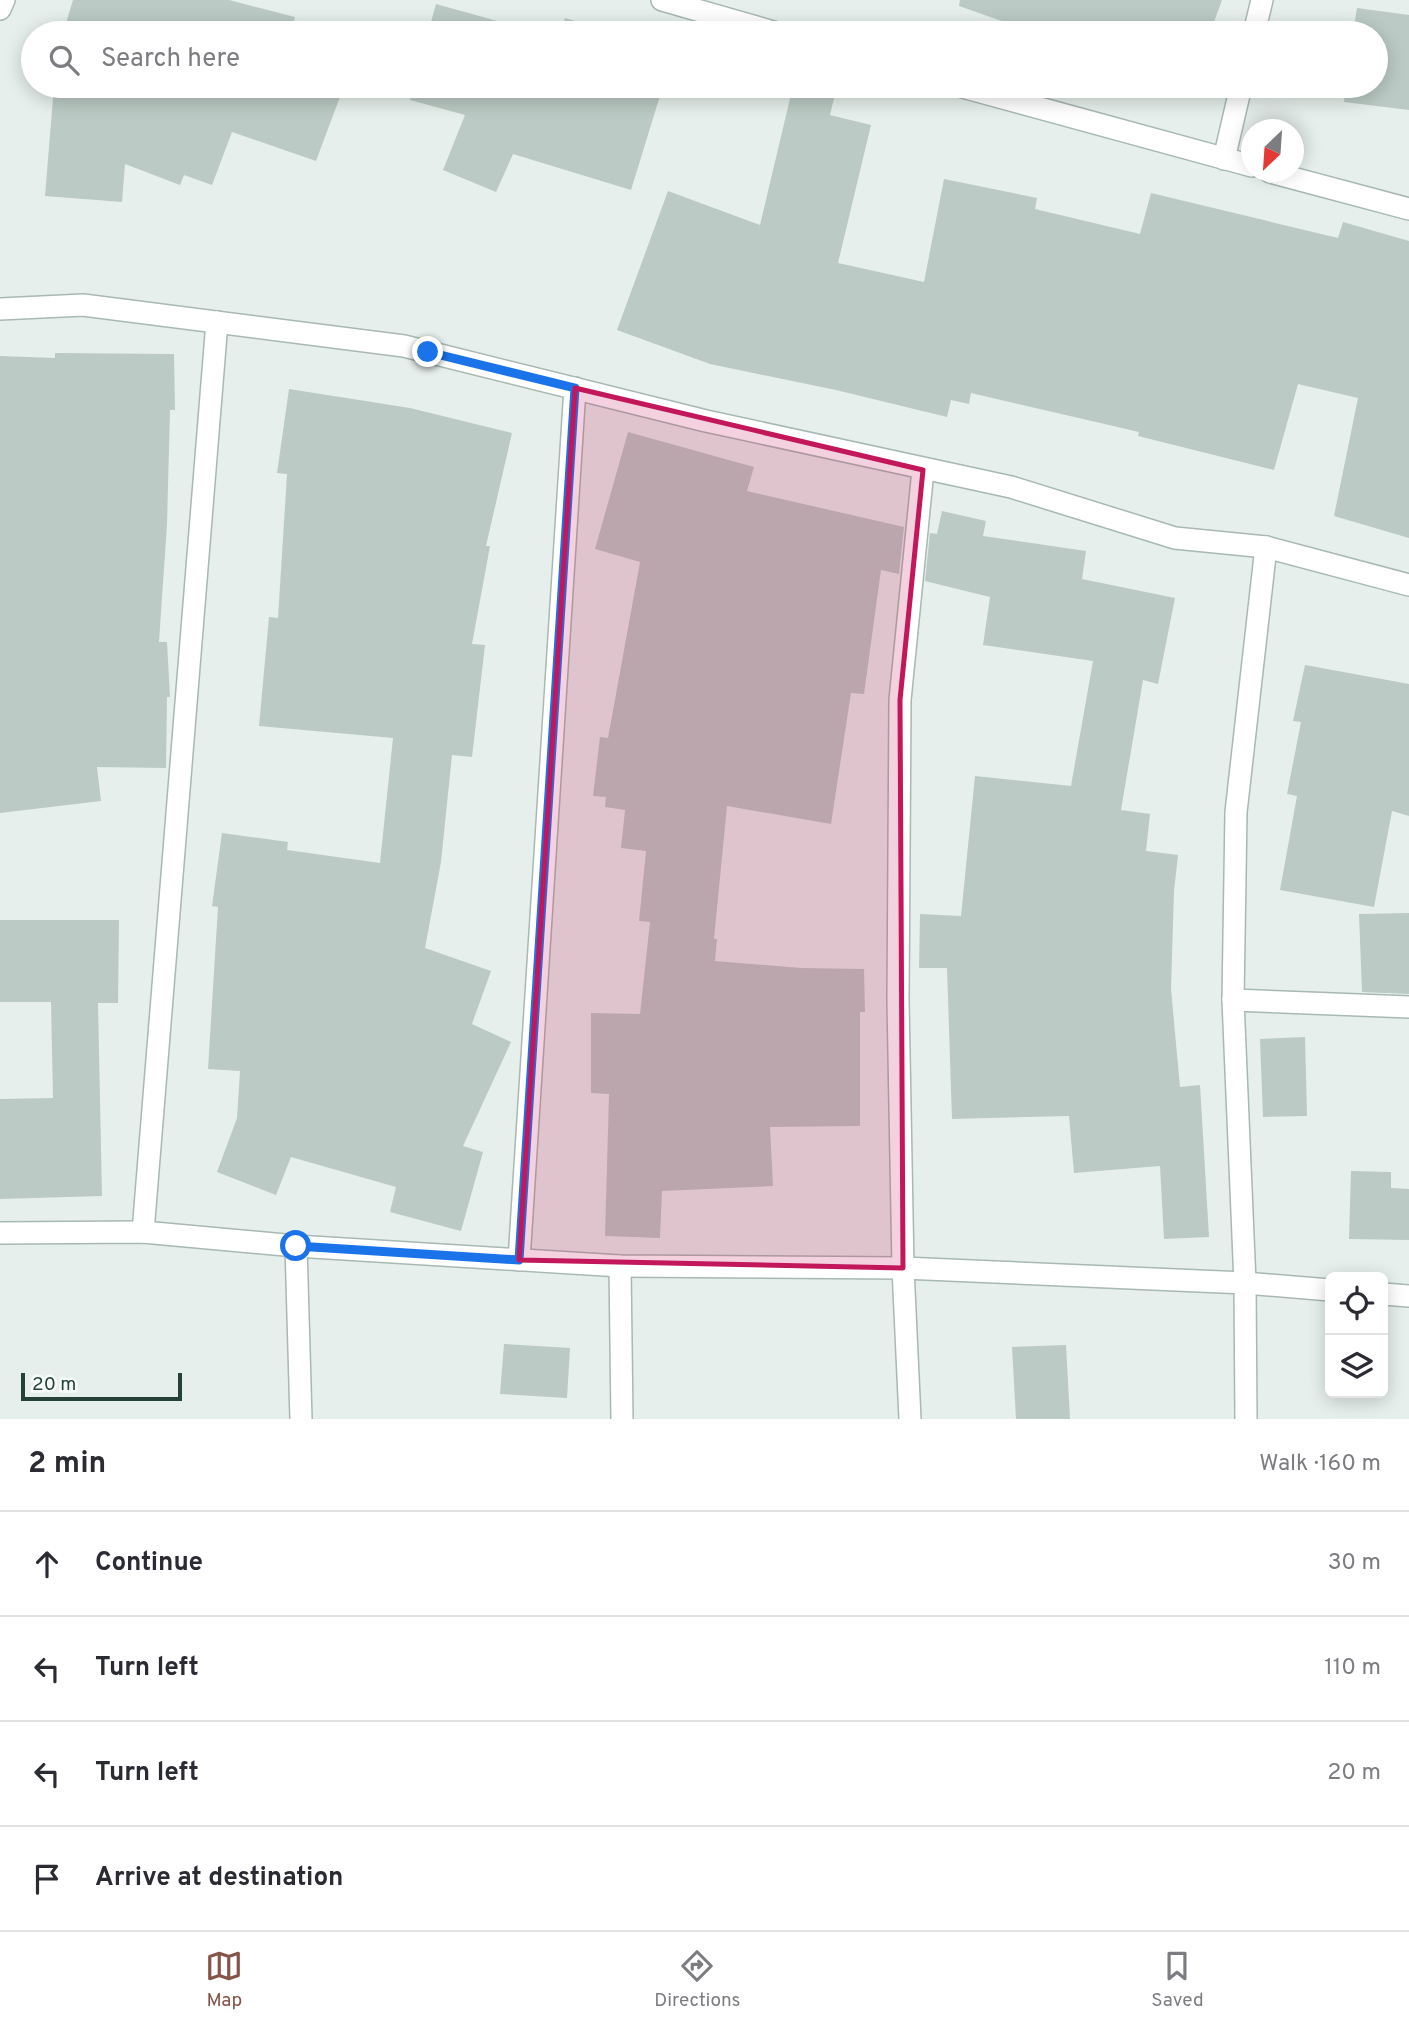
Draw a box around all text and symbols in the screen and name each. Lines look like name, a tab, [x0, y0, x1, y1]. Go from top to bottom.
search box	[21, 21, 1388, 98]
icon: search	[45, 41, 83, 79]
text: Search here	[101, 43, 240, 76]
north arrow	[1241, 119, 1304, 182]
route end	[412, 336, 443, 367]
route start	[280, 1230, 311, 1261]
map controls	[1325, 1272, 1388, 1398]
button: locate	[1325, 1272, 1388, 1335]
button: layers	[1325, 1335, 1388, 1398]
scale bar	[21, 1370, 182, 1402]
text: 20 m	[32, 1373, 76, 1397]
text: 2 min	[28, 1446, 106, 1483]
text: Walk · 160 m	[1259, 1450, 1381, 1479]
icon: ahead	[28, 1545, 66, 1583]
text: Continue	[95, 1547, 203, 1580]
text: 30 m	[1328, 1549, 1381, 1578]
icon: left	[28, 1650, 66, 1688]
text: Turn left	[95, 1652, 199, 1685]
text: 110 m	[1324, 1654, 1381, 1683]
icon: left	[28, 1755, 66, 1793]
text: Turn left	[95, 1757, 199, 1790]
text: 20 m	[1327, 1759, 1381, 1788]
icon: arrive	[28, 1860, 66, 1898]
text: Arrive at destination	[95, 1862, 343, 1895]
tab: Map	[205, 1947, 243, 2013]
tab: Directions	[654, 1947, 741, 2013]
tab: Saved	[1151, 1947, 1204, 2013]

